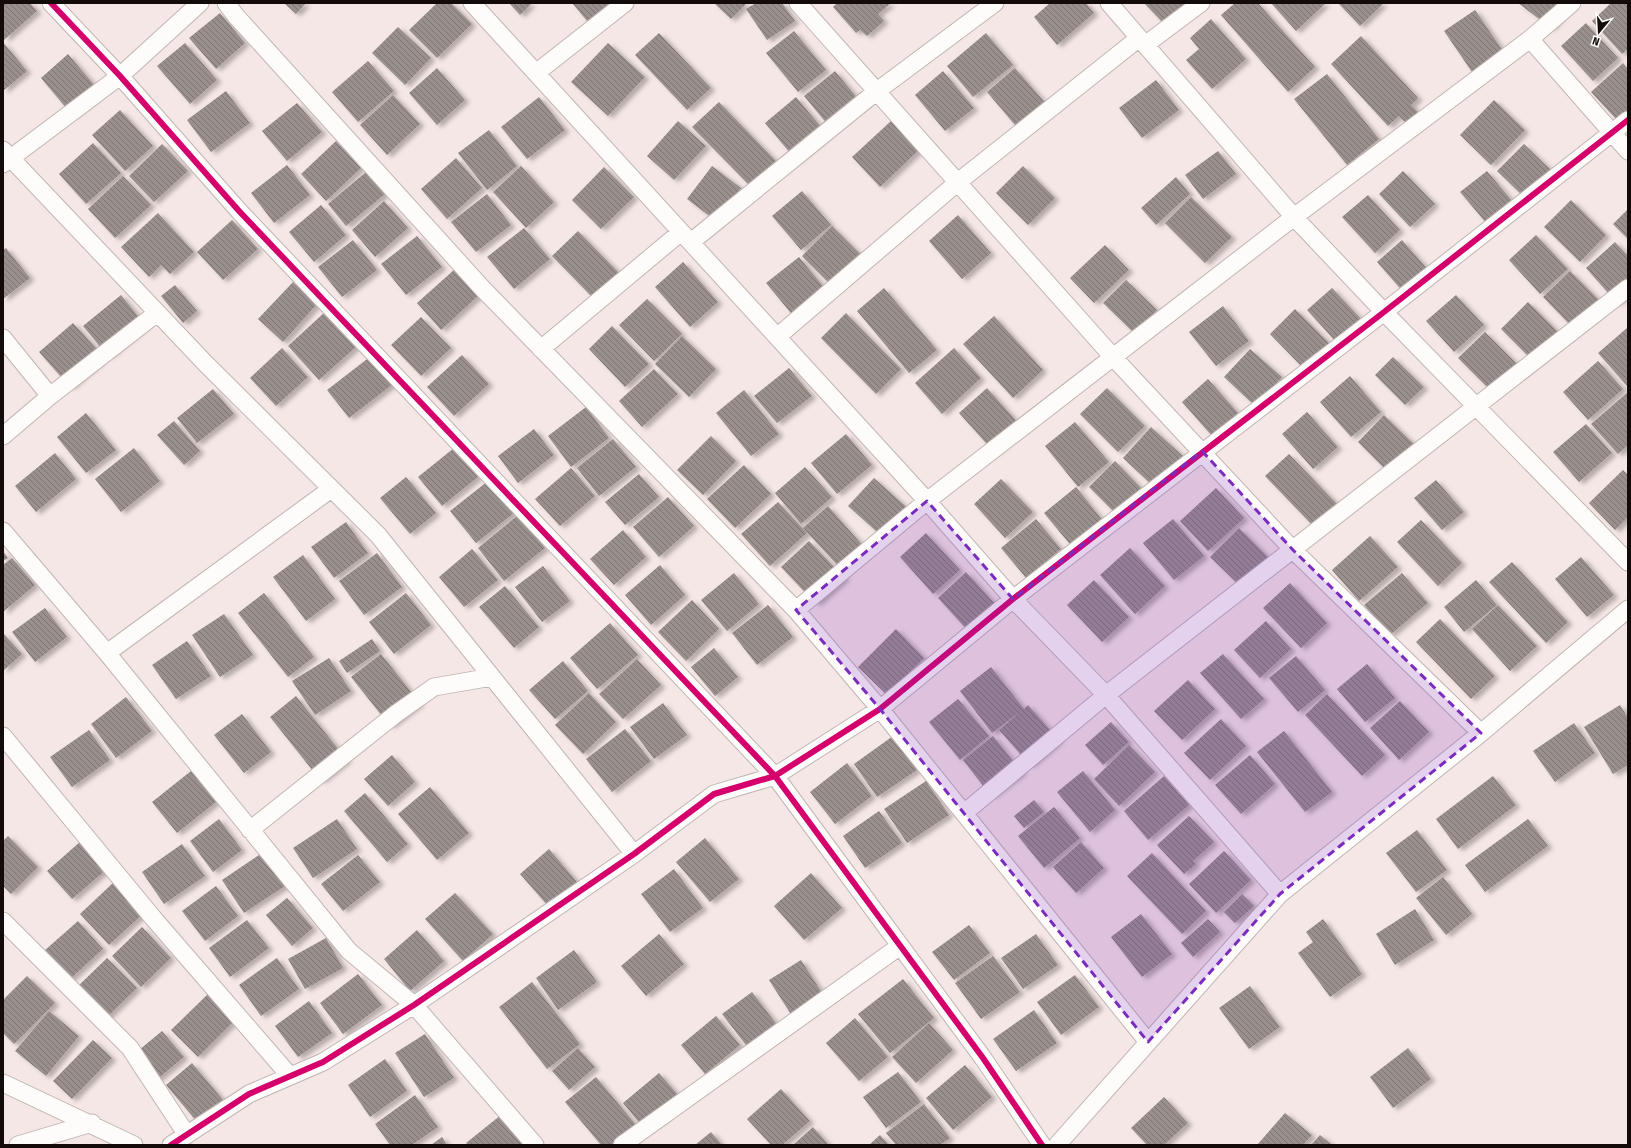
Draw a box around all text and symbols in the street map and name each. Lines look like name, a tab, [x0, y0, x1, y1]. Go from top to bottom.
north arrow	[1579, 12, 1619, 52]
text: N	[1591, 34, 1601, 48]

